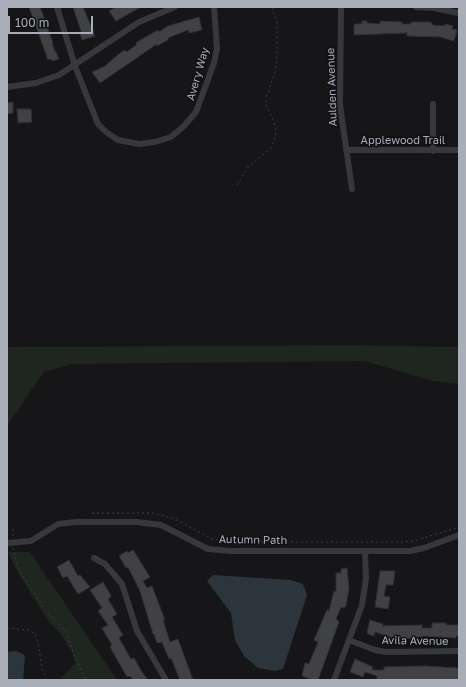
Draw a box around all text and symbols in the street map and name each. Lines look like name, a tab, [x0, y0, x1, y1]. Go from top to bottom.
scale bar	[10, 8, 95, 34]
text: 100 m	[15, 15, 49, 30]
street label: Avery Way	[184, 46, 212, 102]
street label: Aulden Avenue	[324, 47, 340, 127]
street label: Applewood Trail	[361, 134, 445, 148]
street label: Autumn Path	[219, 533, 287, 547]
street label: Avila Avenue	[381, 634, 449, 648]

